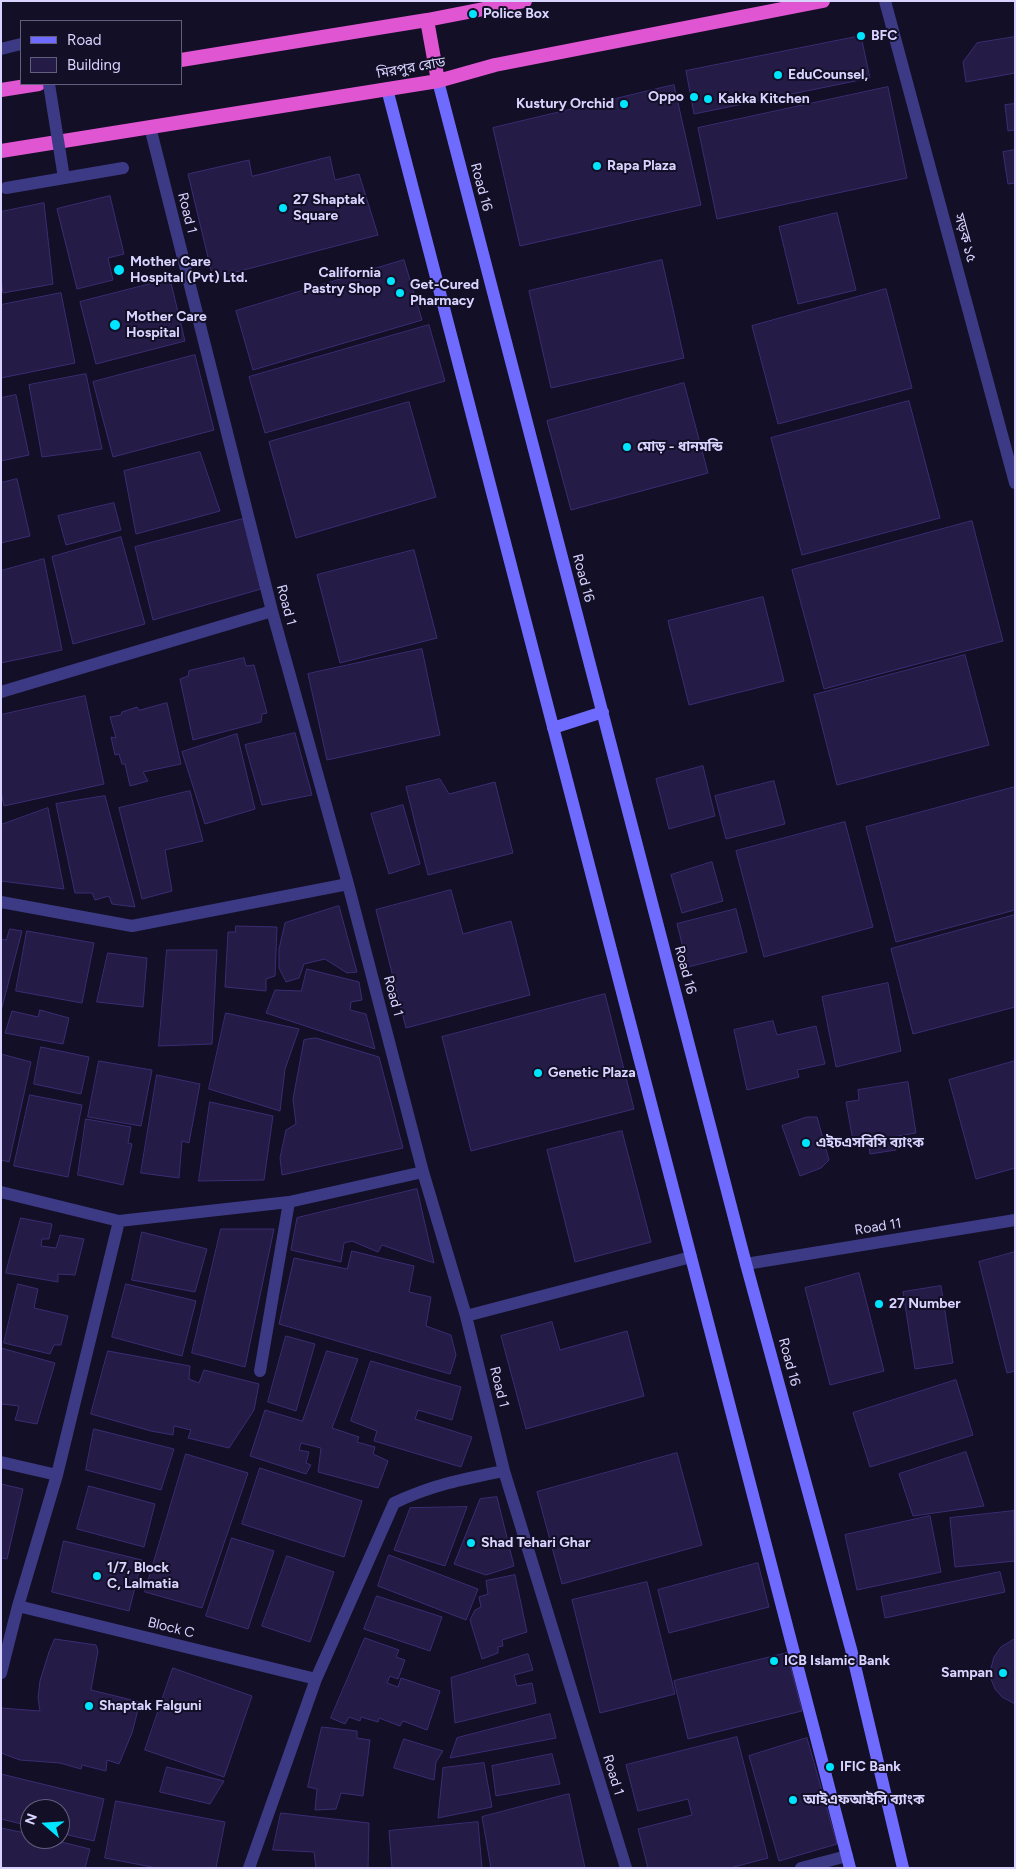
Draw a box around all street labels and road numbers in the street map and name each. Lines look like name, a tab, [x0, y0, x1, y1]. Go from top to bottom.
street label: মিরপুর রোড	[375, 54, 447, 82]
street label: Road 16	[466, 161, 496, 213]
street label: Road 1	[174, 191, 200, 235]
street label: সড়ক ১৫	[950, 212, 980, 264]
street label: Road 16	[568, 552, 598, 604]
street label: Road 1	[273, 583, 299, 627]
street label: Road 16	[670, 944, 700, 996]
street label: Road 1	[380, 974, 406, 1018]
street label: Road 11	[853, 1215, 903, 1239]
street label: Road 16	[774, 1336, 804, 1388]
street label: Road 1	[486, 1365, 512, 1409]
street label: Block C	[146, 1614, 196, 1642]
street label: Road 1	[599, 1753, 627, 1797]

